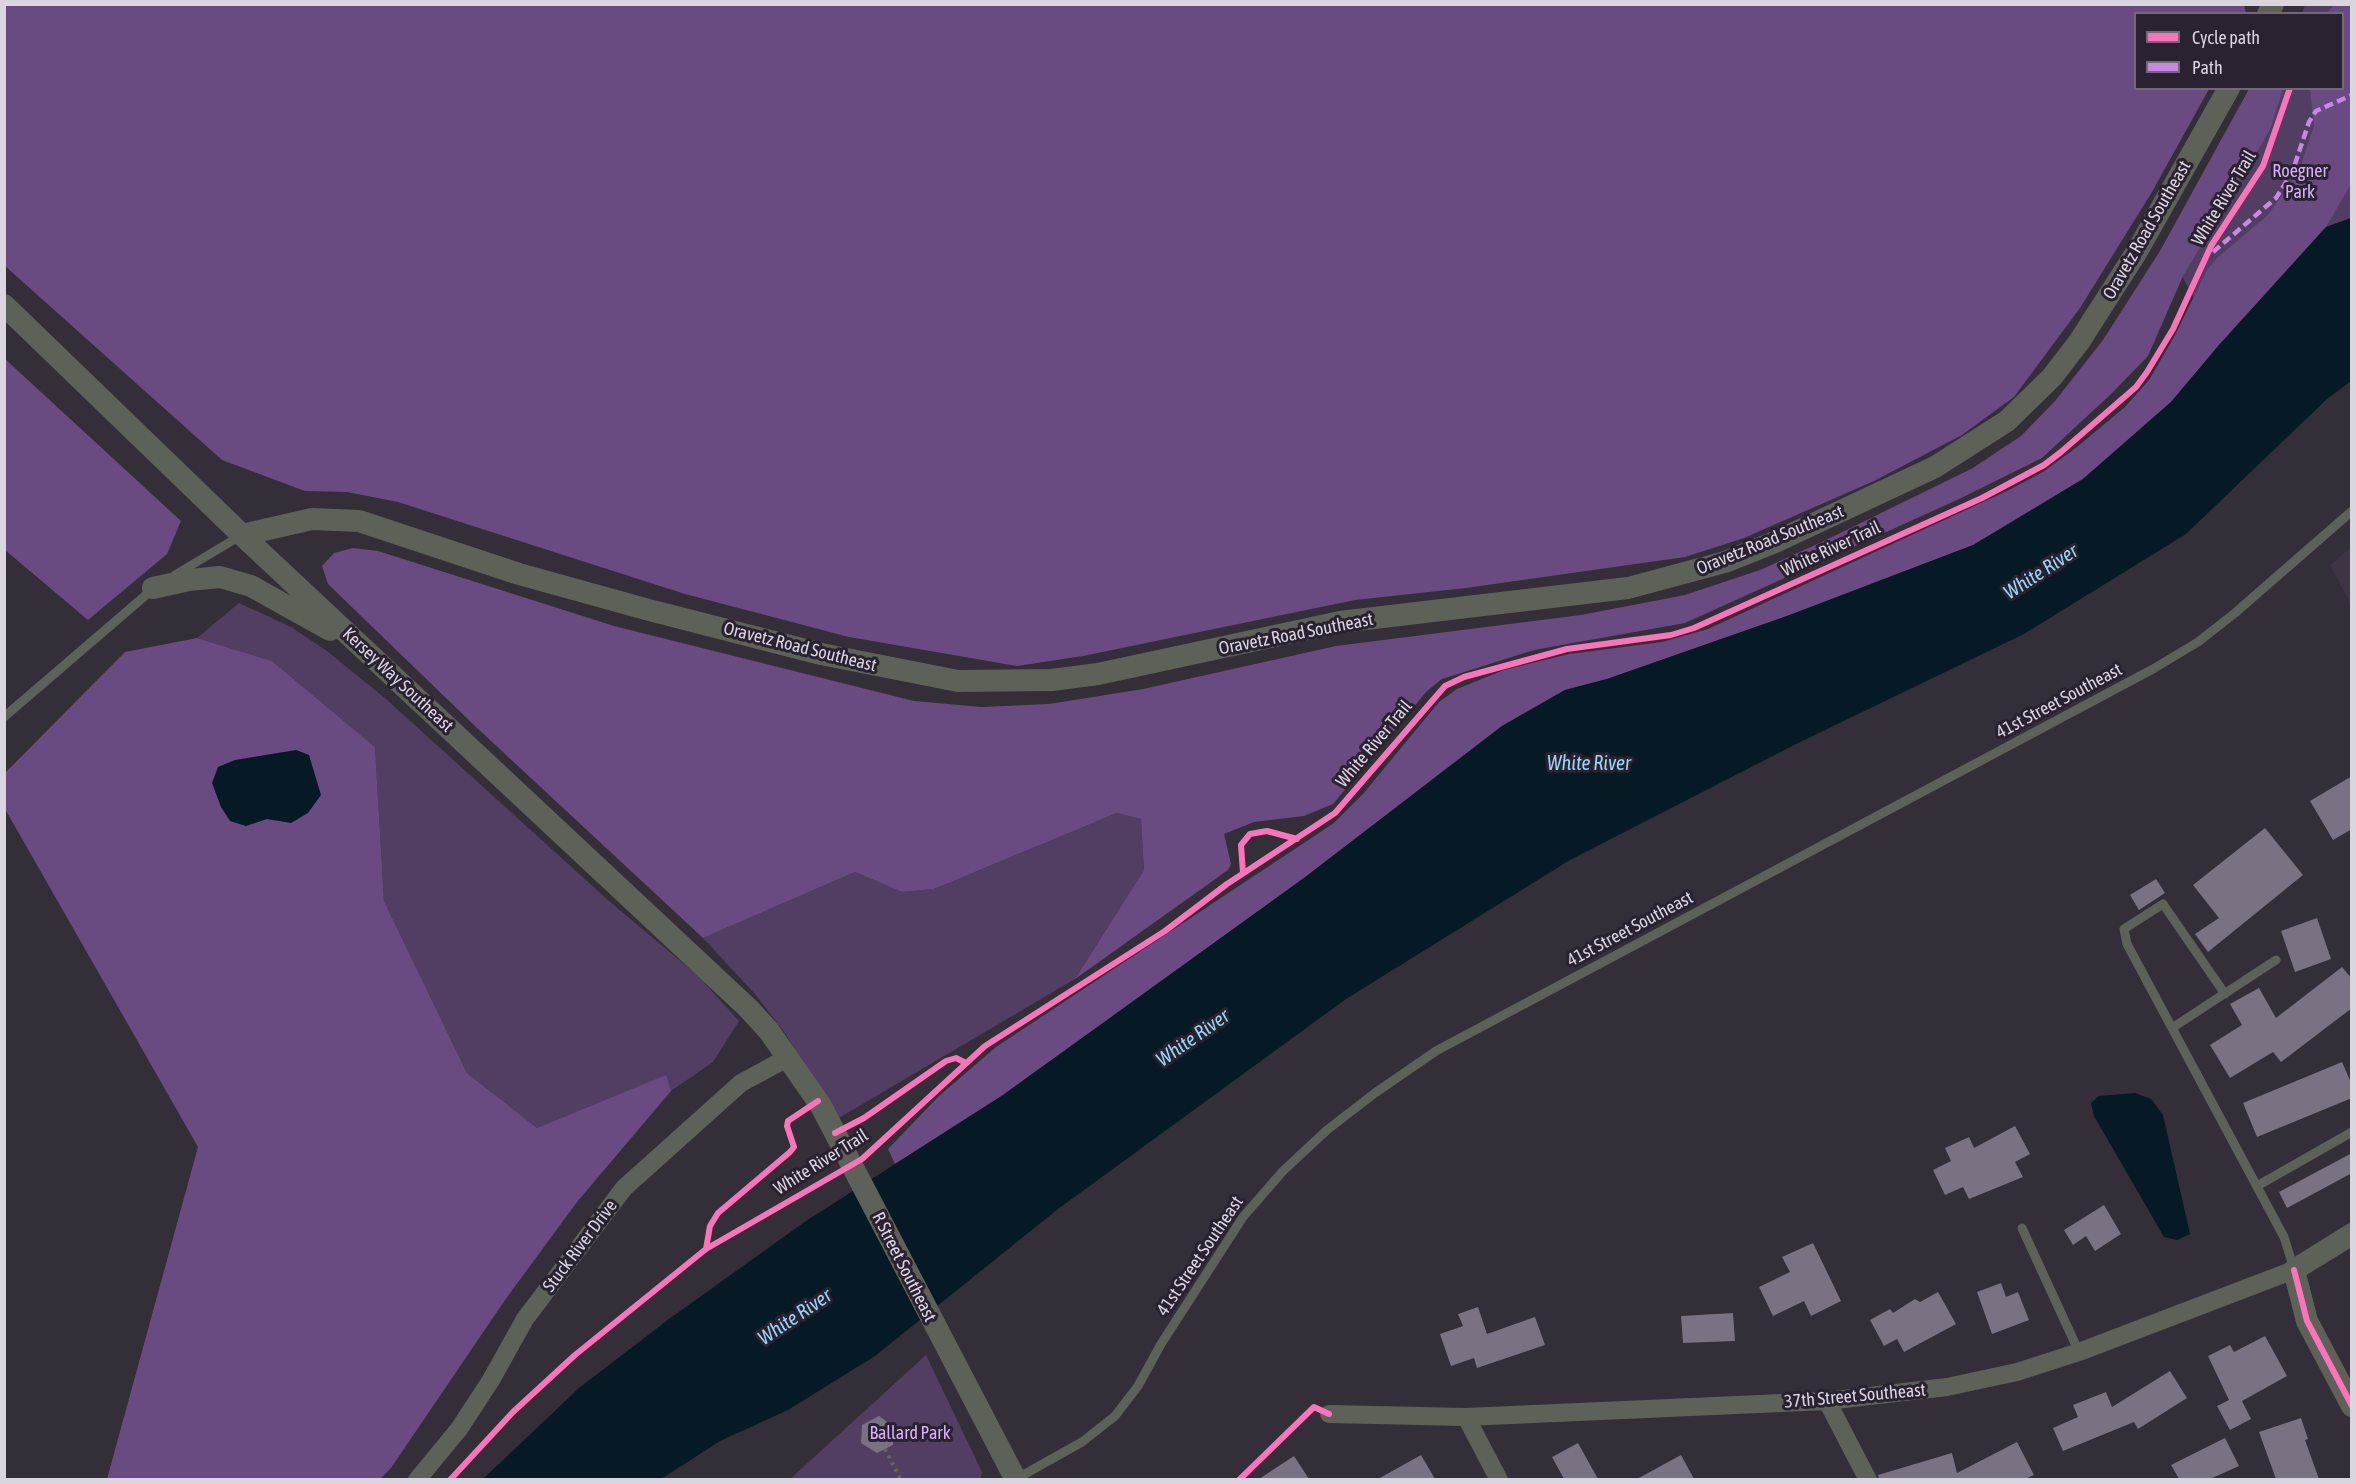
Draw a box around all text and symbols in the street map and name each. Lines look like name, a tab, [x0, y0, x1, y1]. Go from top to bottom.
legend	[2134, 12, 2344, 90]
text: Cycle path	[2192, 27, 2260, 48]
text: Path	[2192, 57, 2223, 78]
street label: White River Trail	[2187, 147, 2261, 249]
street label: Oravetz Road Southeast	[2098, 157, 2196, 303]
park label: Roegner Park	[2272, 160, 2328, 202]
street label: Oravetz Road Southeast	[1693, 501, 1847, 579]
street label: White River Trail	[1778, 517, 1884, 581]
water label: White River	[1999, 539, 2083, 605]
street label: Oravetz Road Southeast	[1217, 608, 1375, 660]
street label: Oravetz Road Southeast	[721, 618, 879, 676]
street label: Kersey Way Southeast	[338, 623, 458, 737]
street label: 41st Street Southeast	[1992, 659, 2126, 743]
street label: White River Trail	[1331, 696, 1417, 792]
water label: White River	[1547, 752, 1631, 776]
street label: 41st Street Southeast	[1563, 887, 1697, 971]
water label: White River	[1152, 1004, 1234, 1072]
street label: White River Trail	[770, 1125, 872, 1199]
street label: 41st Street Southeast	[1152, 1192, 1248, 1320]
street label: Stuck River Drive	[538, 1196, 622, 1296]
street label: R Street Southeast	[867, 1209, 941, 1325]
water label: White River	[754, 1284, 836, 1350]
street label: 37th Street Southeast	[1783, 1379, 1927, 1413]
park label: Ballard Park	[869, 1422, 951, 1444]

